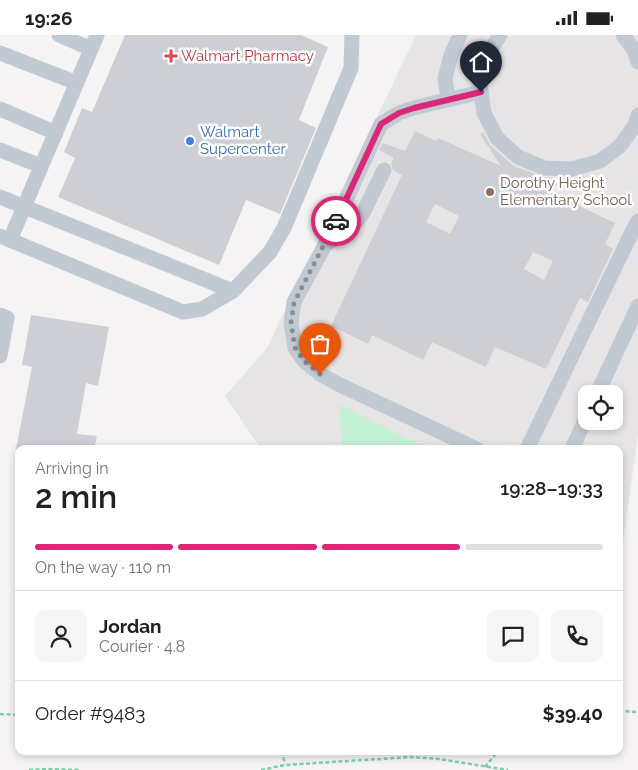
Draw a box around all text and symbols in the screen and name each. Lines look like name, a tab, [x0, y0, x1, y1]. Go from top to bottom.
text: 19:26	[25, 7, 73, 29]
pin	[460, 41, 502, 92]
place label: Walmart Pharmacy	[181, 47, 314, 65]
icon: home	[467, 48, 495, 76]
marker: Walmart Pharmacy	[165, 50, 177, 62]
place label: Walmart Supercenter	[200, 123, 286, 158]
marker: Walmart Supercenter	[184, 135, 196, 147]
place label: Dorothy Height Elementary School	[500, 174, 632, 209]
marker: Dorothy Height Elementary School	[484, 186, 496, 198]
courier	[311, 196, 361, 246]
icon: car	[322, 207, 350, 235]
pin	[299, 323, 341, 374]
icon: bag	[306, 330, 334, 358]
map controls	[578, 385, 623, 430]
button: locate	[578, 385, 623, 430]
text: Arriving in	[35, 459, 109, 478]
text: 19:28–19:33	[500, 477, 603, 499]
text: 2 min	[35, 478, 117, 515]
text: On the way · 110 m	[35, 558, 171, 577]
button: person	[35, 610, 87, 662]
button: chat	[487, 610, 539, 662]
button: phone	[551, 610, 603, 662]
text: Jordan	[99, 615, 162, 637]
text: Courier · 4.8	[99, 637, 185, 656]
text: Order #9483	[35, 702, 146, 724]
text: $39.40	[542, 702, 603, 724]

